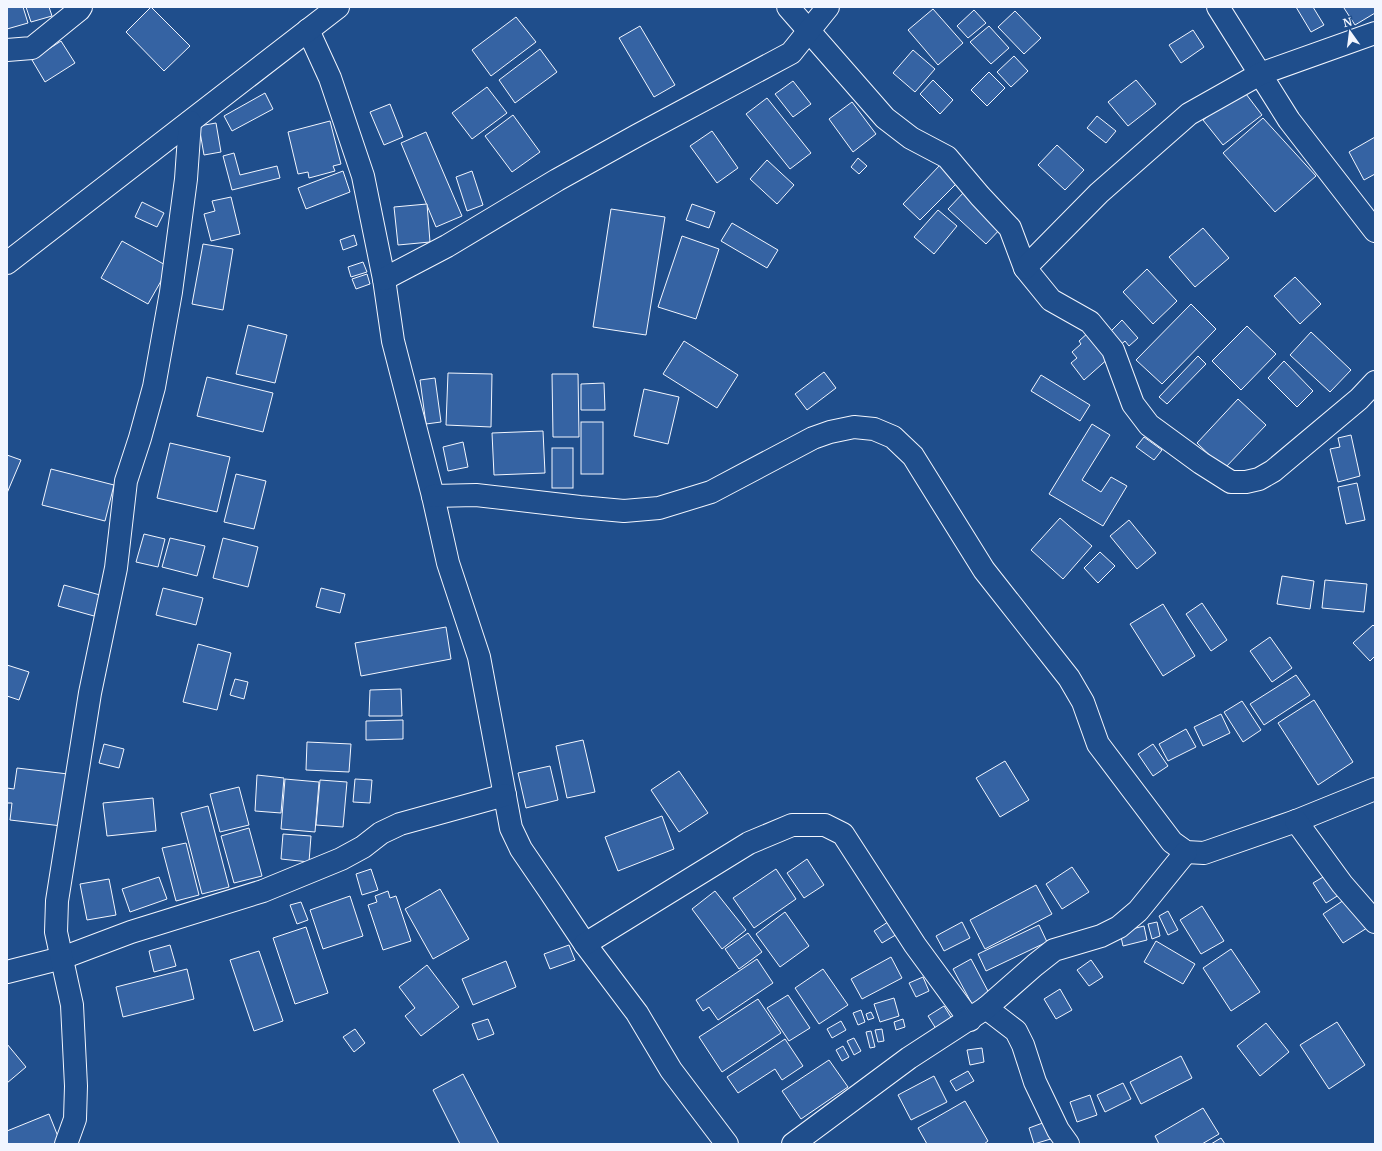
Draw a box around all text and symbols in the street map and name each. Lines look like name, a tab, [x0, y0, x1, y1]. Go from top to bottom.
north arrow	[1330, 12, 1370, 52]
text: N	[1342, 14, 1354, 30]

